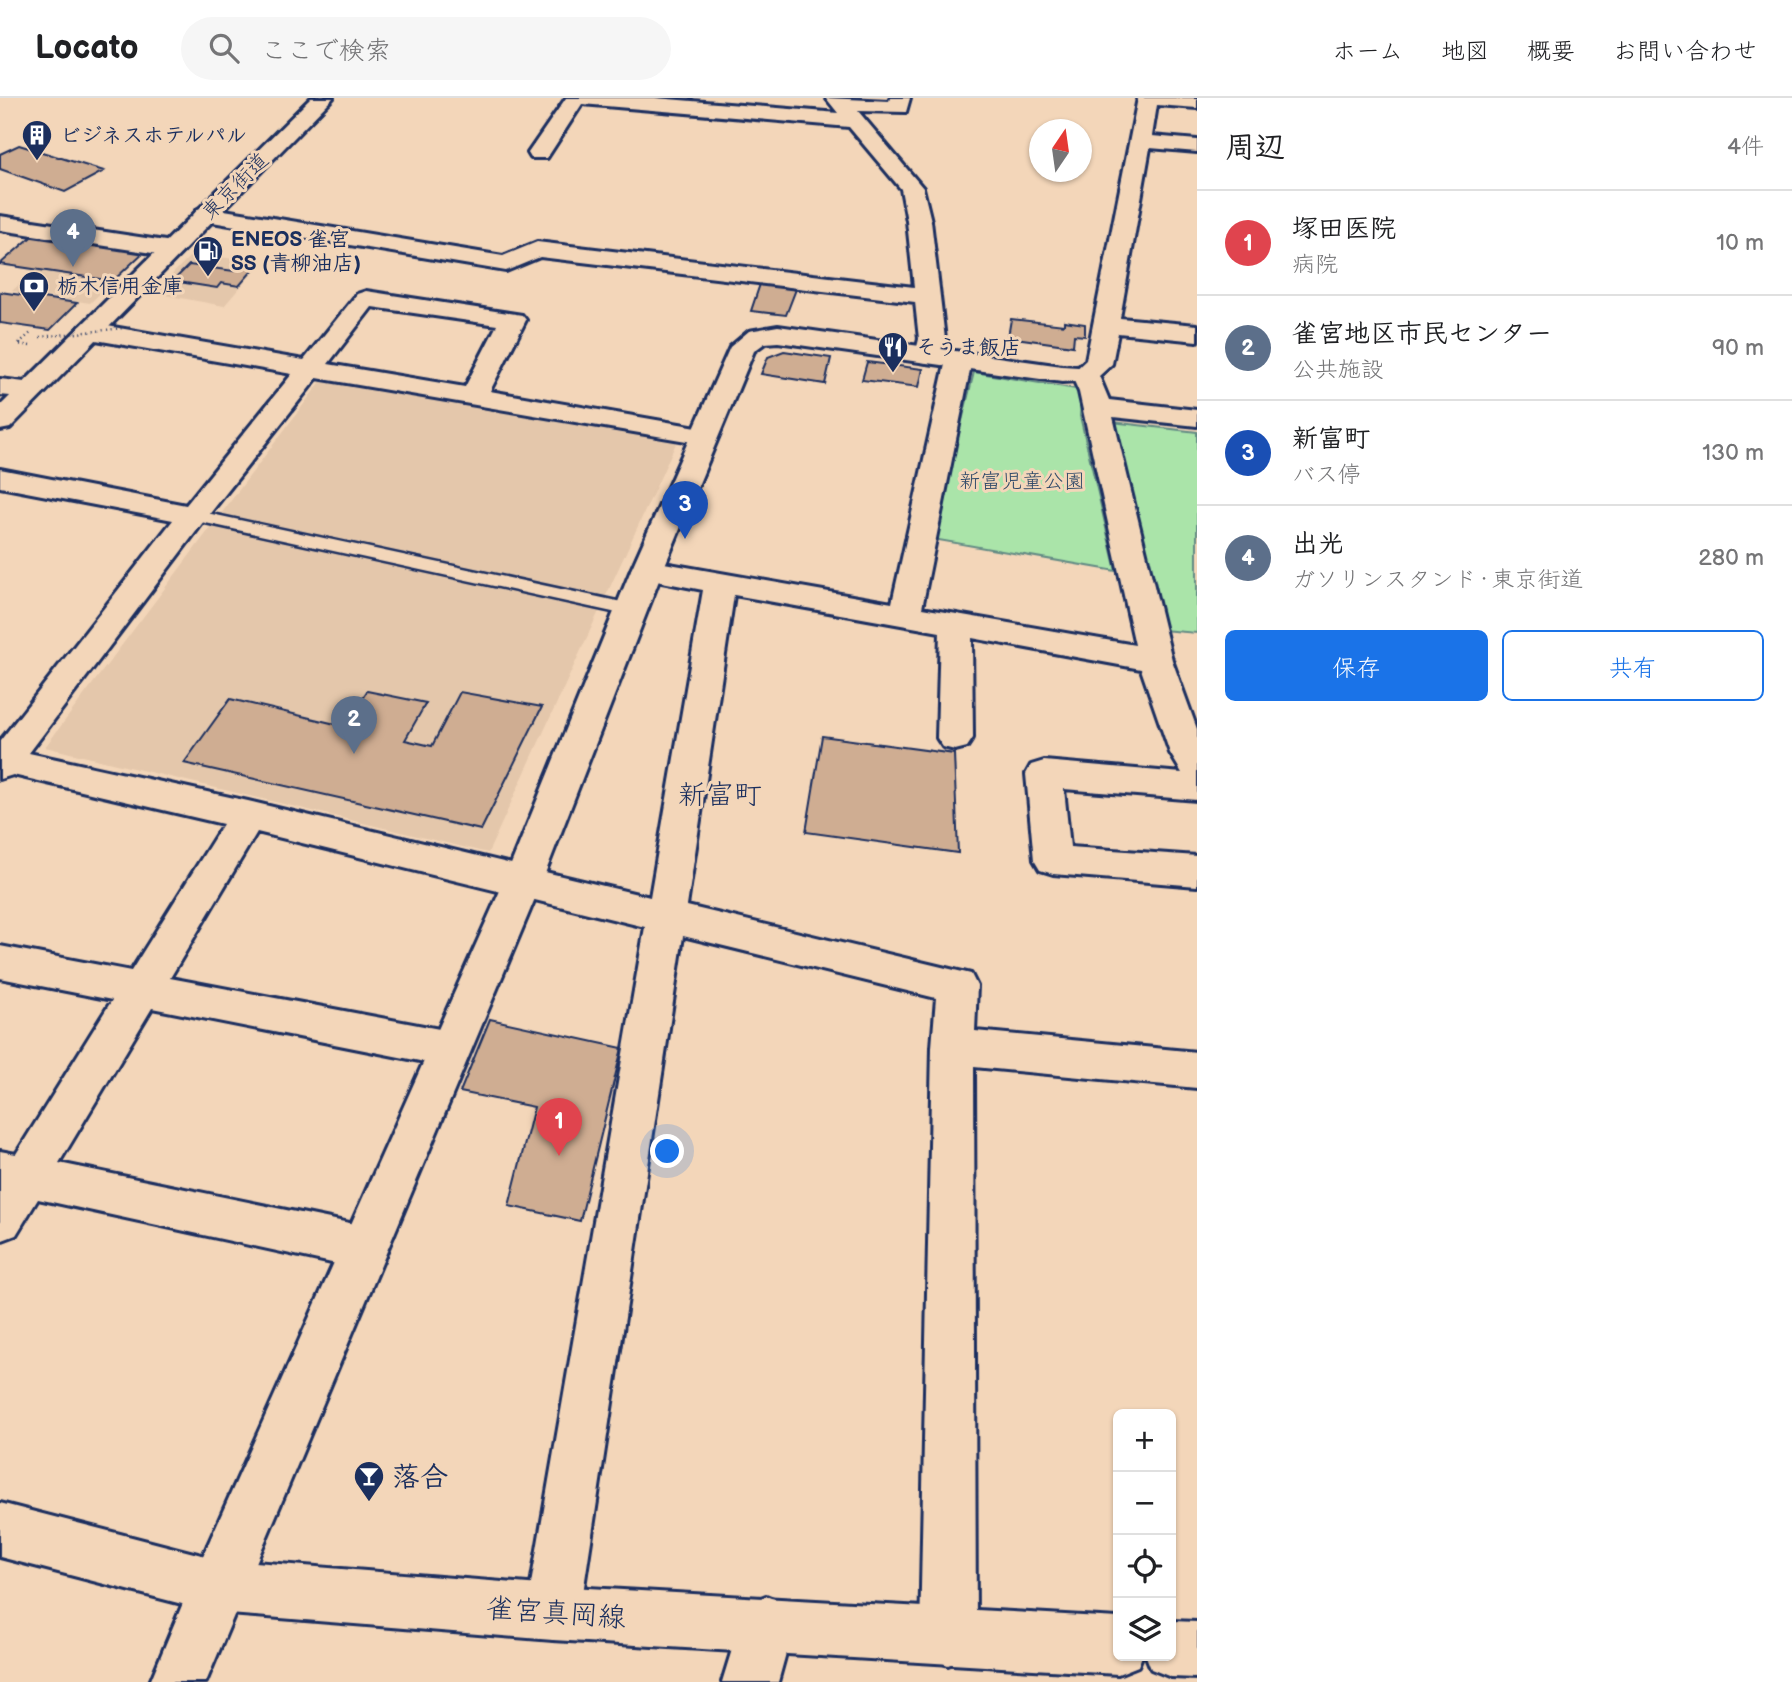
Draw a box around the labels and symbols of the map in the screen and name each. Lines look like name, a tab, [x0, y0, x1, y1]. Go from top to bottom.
building icon: ビジネスホテルパル	[20, 118, 54, 162]
north arrow	[1029, 119, 1092, 182]
place label: ビジネスホテルパル	[60, 123, 247, 148]
street label: 東京街道	[197, 148, 274, 225]
pin: 4	[50, 209, 96, 267]
place label: ENEOS 雀宮 SS (青柳油店)	[231, 227, 361, 276]
fuel station icon: ENEOS 雀宮 SS (青柳油店)	[191, 234, 225, 278]
bank icon: 栃木信用金庫	[17, 269, 51, 313]
place label: 栃木信用金庫	[57, 274, 183, 299]
restaurant icon: そうま飯店	[876, 330, 910, 374]
place label: そうま飯店	[916, 335, 1021, 360]
park label: 新富児童公園	[959, 469, 1085, 494]
pin: 3	[662, 481, 708, 539]
pin: 2	[331, 696, 377, 754]
district label: 新富町	[678, 779, 762, 812]
pin: 1	[536, 1098, 582, 1156]
your location	[650, 1134, 684, 1168]
bar icon: 落合	[352, 1459, 386, 1503]
place label: 落合	[392, 1461, 448, 1494]
street label: 雀宮真岡線	[485, 1592, 627, 1635]

